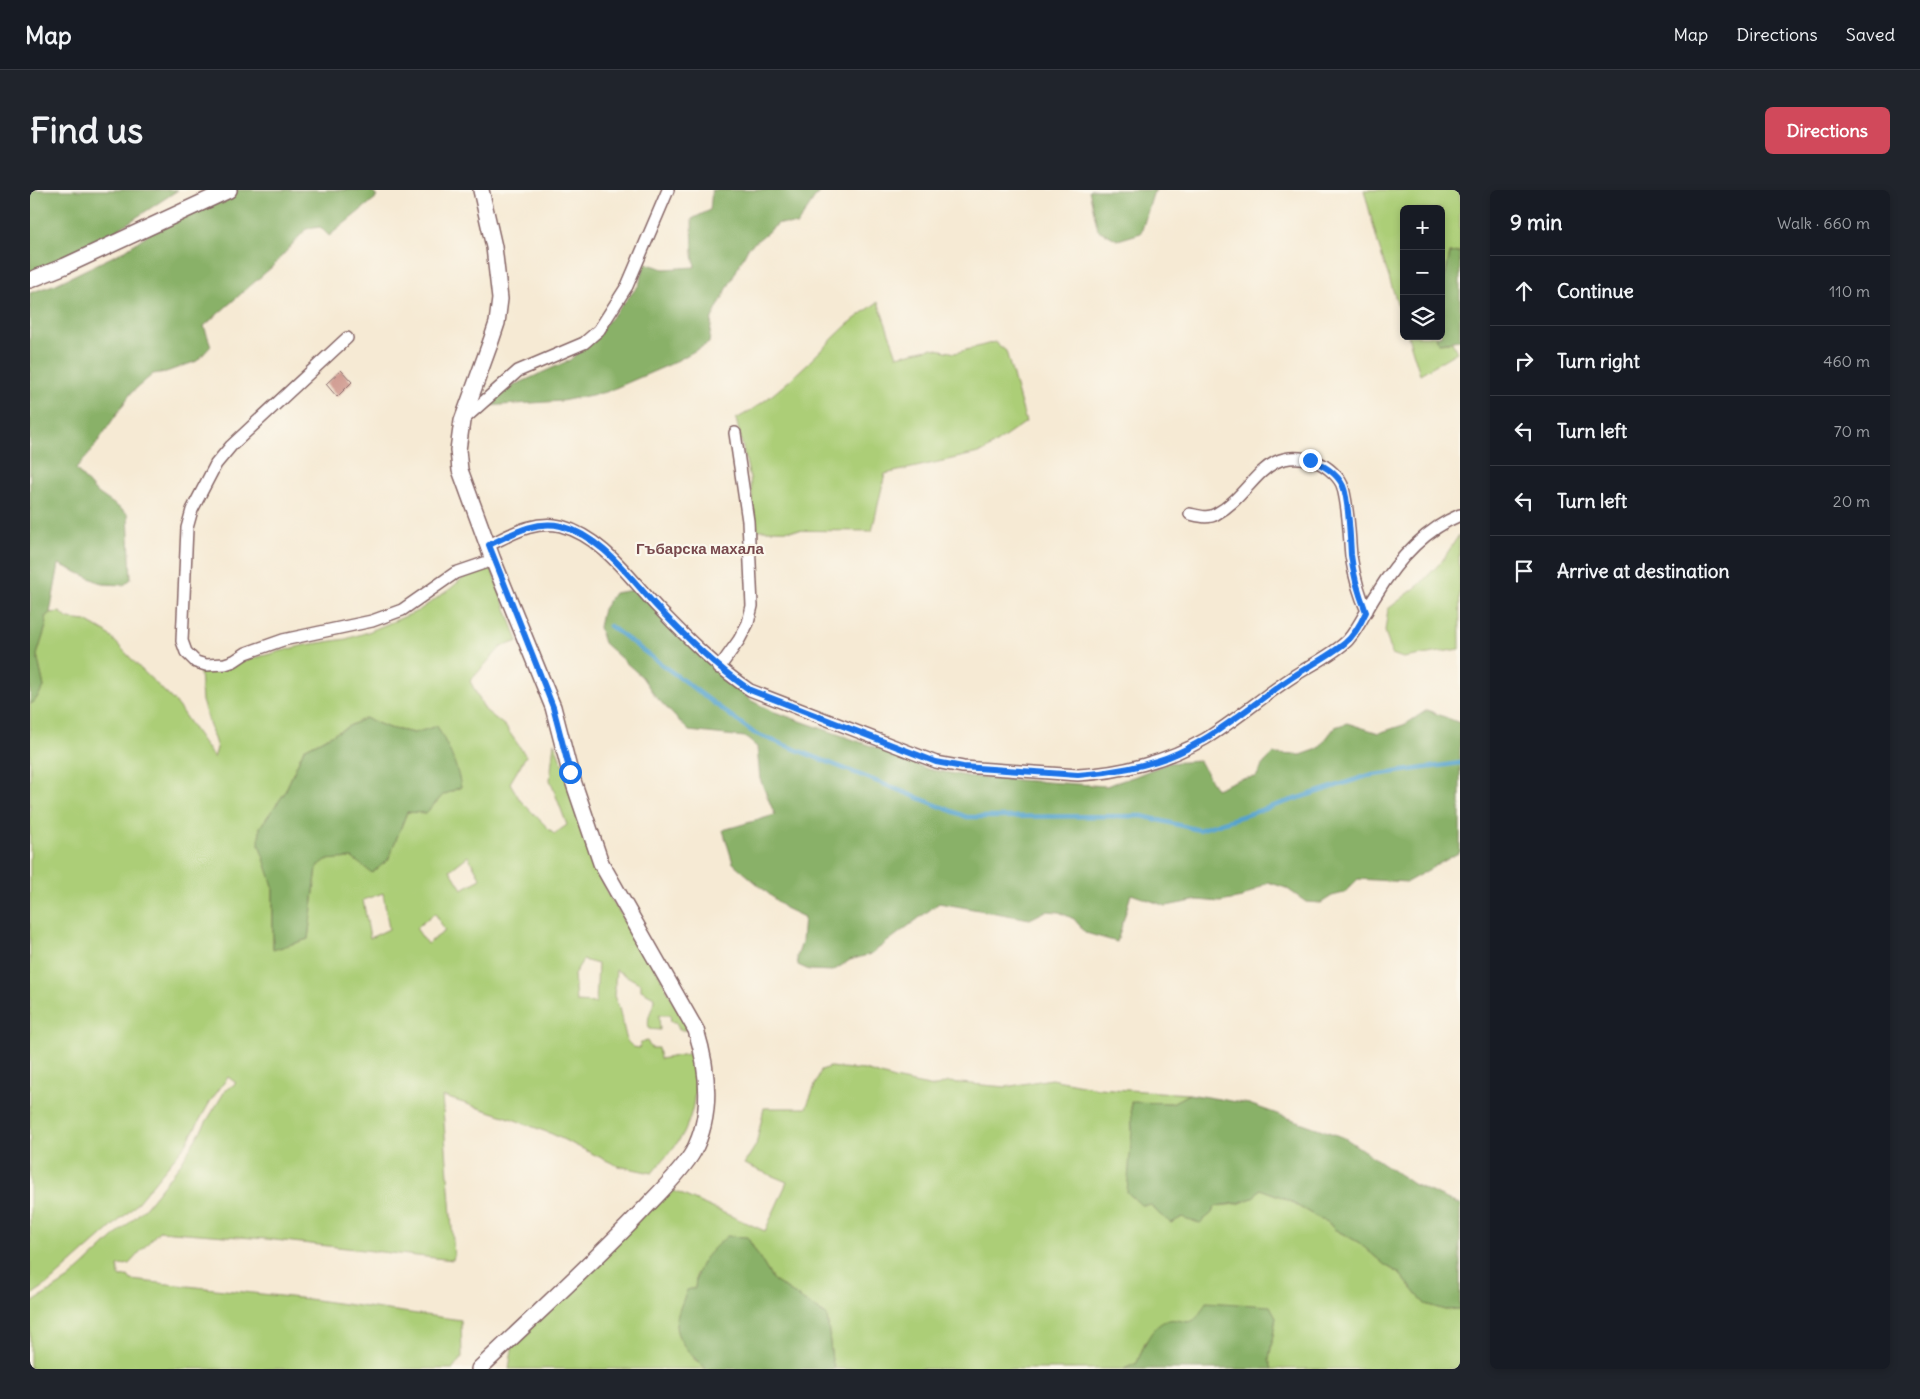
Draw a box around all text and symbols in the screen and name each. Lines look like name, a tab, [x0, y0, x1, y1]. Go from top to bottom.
text: Map	[25, 20, 72, 50]
text: Map	[1673, 23, 1708, 46]
text: Directions	[1736, 23, 1818, 46]
text: Saved	[1846, 23, 1895, 46]
button: Directions	[1765, 107, 1890, 154]
text: Find us	[30, 108, 143, 152]
map controls	[1400, 205, 1445, 340]
button: +	[1400, 205, 1445, 250]
text: 9 min	[1510, 209, 1562, 236]
text: Walk · 660 m	[1777, 213, 1870, 233]
button: −	[1400, 250, 1445, 295]
icon: ahead	[1510, 277, 1538, 305]
text: Continue	[1557, 279, 1634, 303]
text: 110 m	[1829, 281, 1870, 301]
button: layers	[1400, 295, 1445, 340]
icon: right	[1510, 347, 1538, 375]
text: Turn right	[1557, 349, 1640, 373]
text: 460 m	[1823, 351, 1870, 371]
icon: left	[1510, 417, 1538, 445]
text: Turn left	[1557, 419, 1627, 443]
text: 70 m	[1834, 421, 1870, 441]
route end	[1299, 449, 1322, 472]
icon: left	[1510, 487, 1538, 515]
text: Turn left	[1557, 489, 1627, 513]
text: 20 m	[1833, 491, 1870, 511]
district label: Гъбарска махала	[636, 539, 765, 558]
icon: arrive	[1510, 557, 1538, 585]
text: Arrive at destination	[1557, 559, 1730, 583]
route start	[559, 761, 582, 784]

